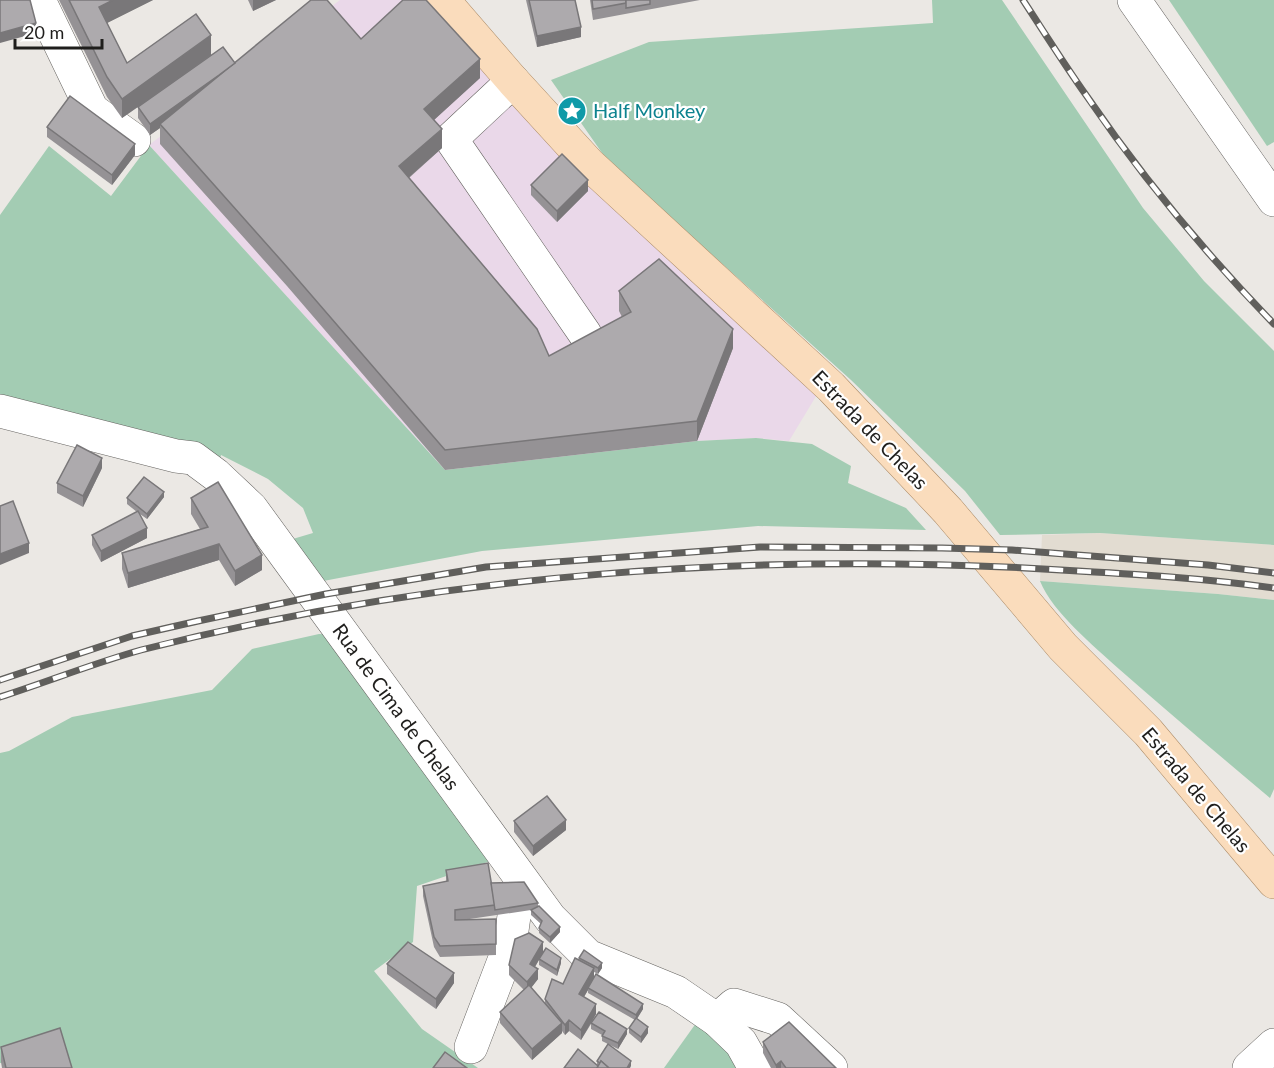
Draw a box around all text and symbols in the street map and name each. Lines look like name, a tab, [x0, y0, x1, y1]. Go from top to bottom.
scale bar	[15, 12, 102, 50]
text: 20 m	[24, 21, 64, 43]
place icon: Half Monkey	[556, 95, 588, 127]
place label: Half Monkey	[593, 98, 706, 122]
street label: Estrada de Chelas	[808, 365, 933, 494]
street label: Rua de Cima de Chelas	[328, 618, 465, 794]
street label: Estrada de Chelas	[1137, 722, 1256, 857]

